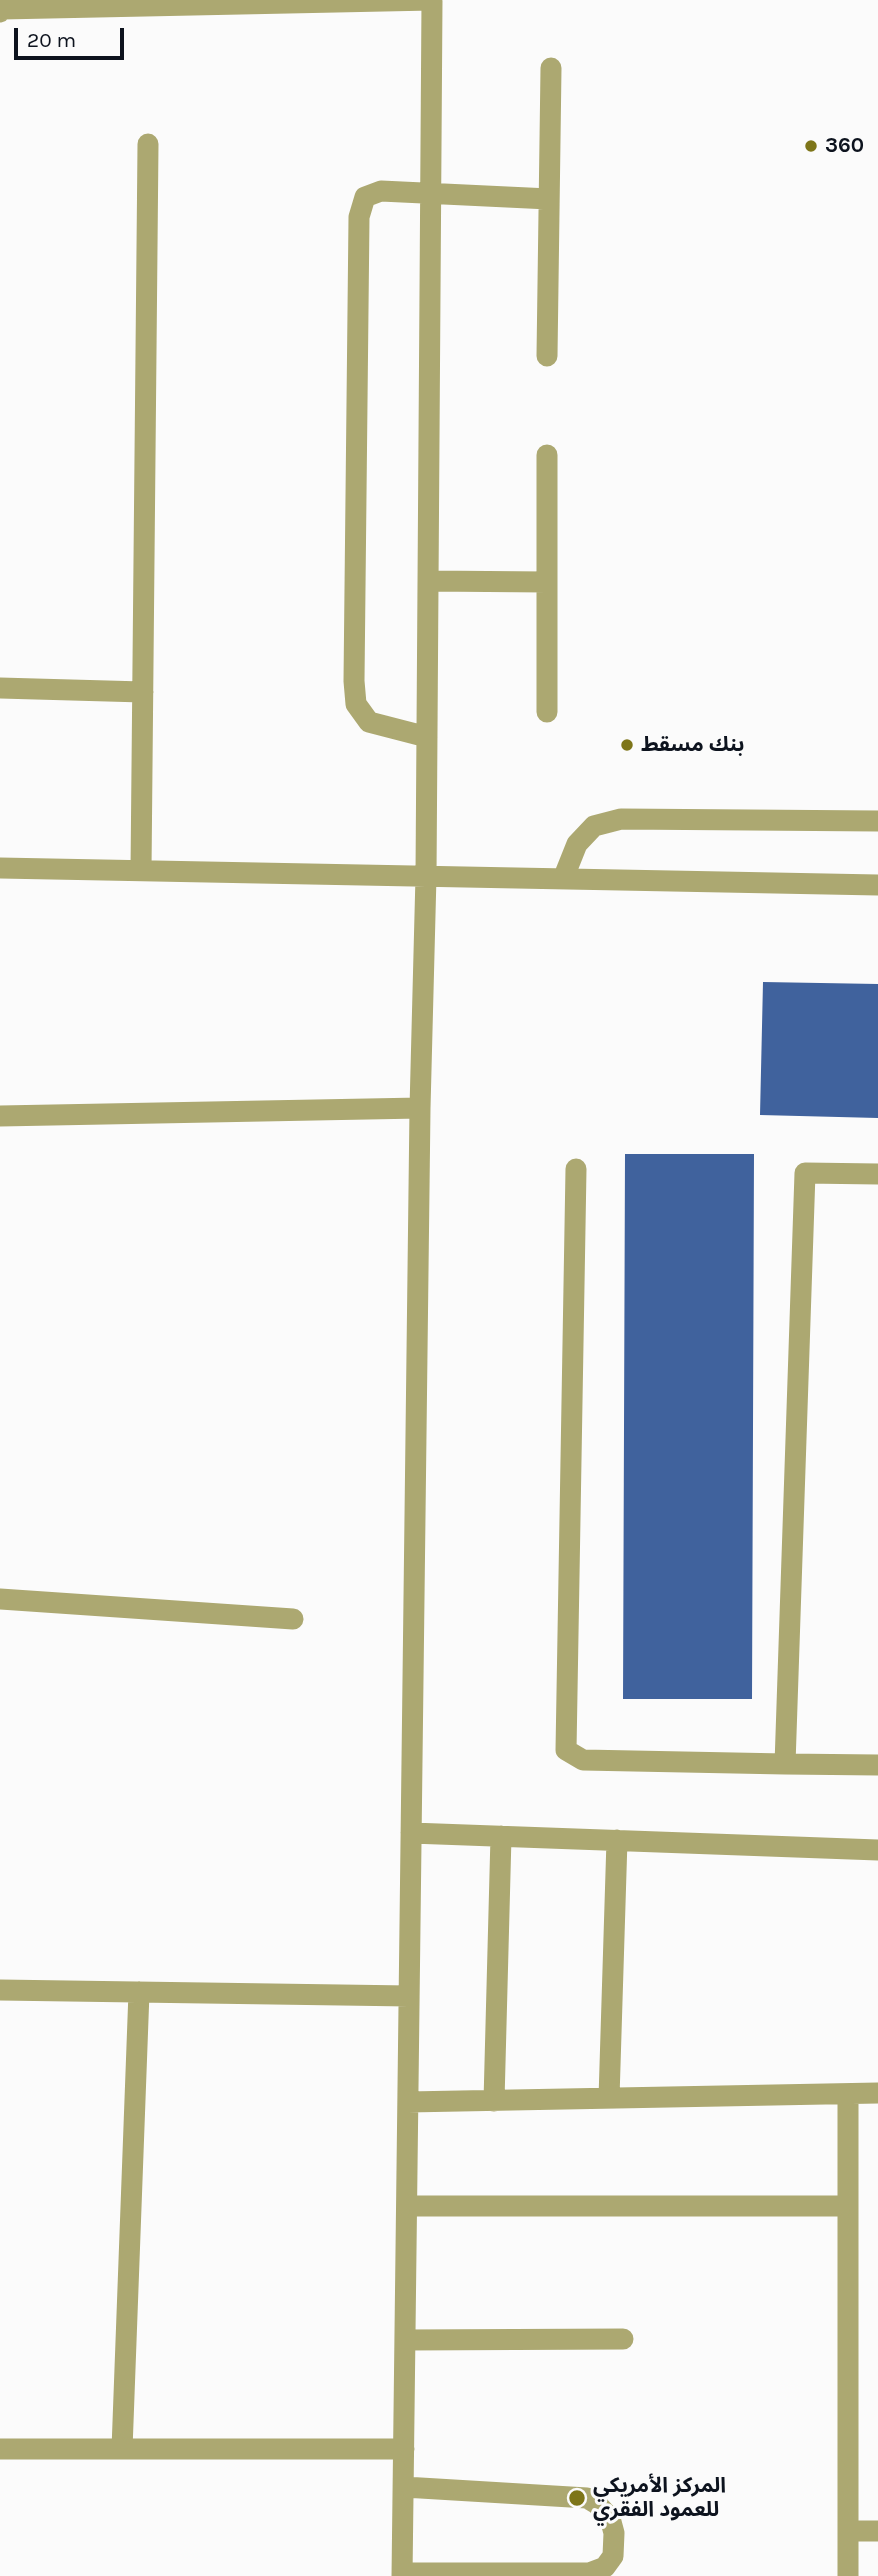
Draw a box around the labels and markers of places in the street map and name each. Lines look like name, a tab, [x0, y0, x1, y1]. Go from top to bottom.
place label: 360	[825, 133, 864, 159]
marker: 360	[803, 138, 819, 154]
place label: بنك مسقط	[641, 732, 744, 758]
marker: بنك مسقط	[619, 737, 635, 753]
place label: المركز الأمريكي للعمود الفقري	[593, 2473, 726, 2523]
marker: المركز الأمريكي للعمود الفقري	[567, 2488, 587, 2508]

